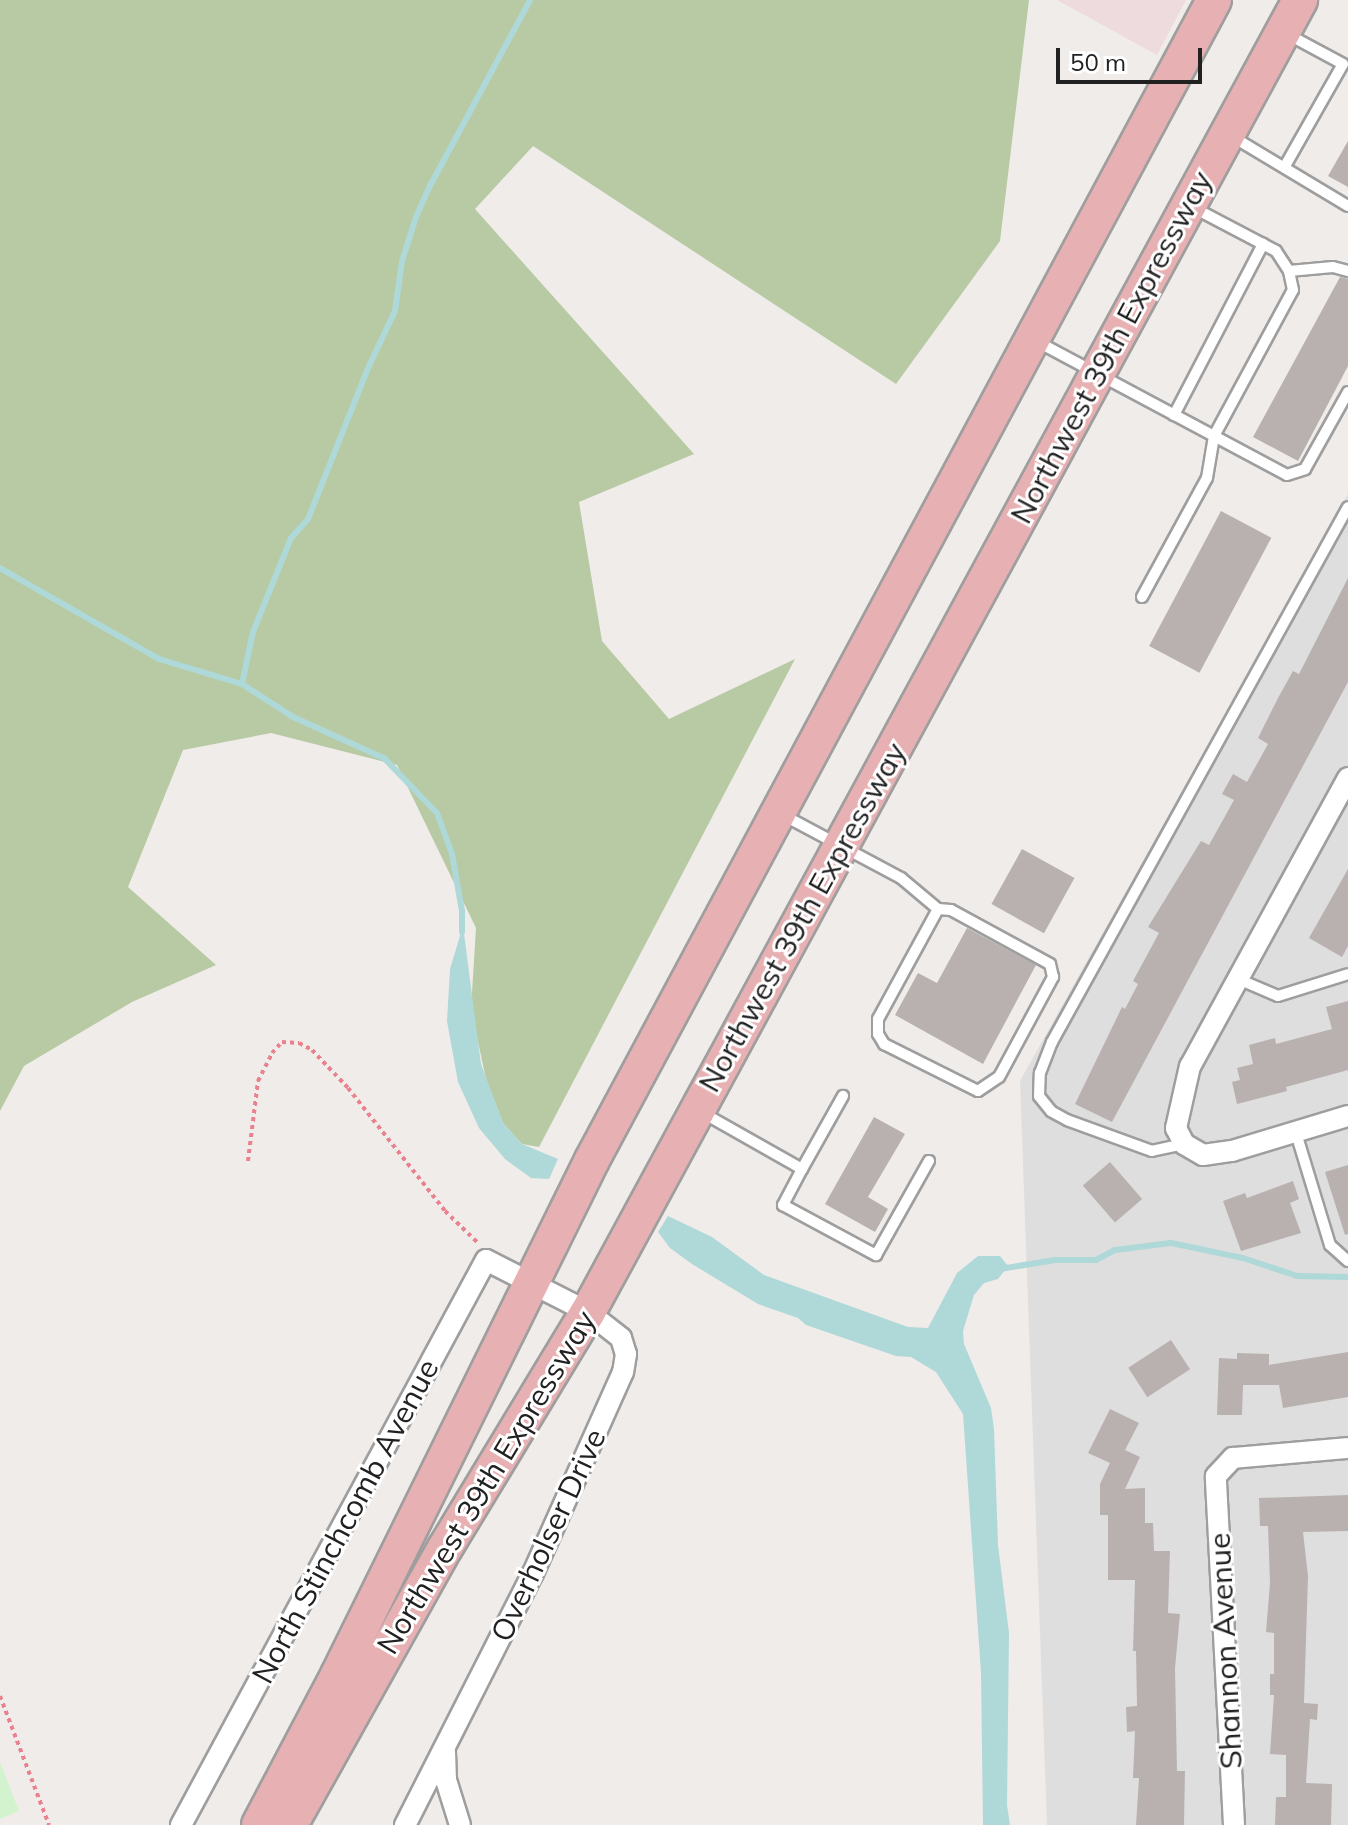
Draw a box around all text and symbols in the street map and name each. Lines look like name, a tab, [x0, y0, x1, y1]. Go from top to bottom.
scale bar	[1060, 32, 1206, 82]
text: 50 m	[1070, 47, 1126, 77]
street label: Northwest 39th Expressway	[1003, 165, 1219, 529]
street label: Northwest 39th Expressway	[691, 736, 913, 1098]
street label: Northwest 39th Expressway	[369, 1304, 603, 1660]
street label: North Stinchcomb Avenue	[244, 1353, 446, 1689]
street label: Overholser Drive	[483, 1423, 613, 1647]
street label: Shannon Avenue	[1201, 1532, 1249, 1770]

